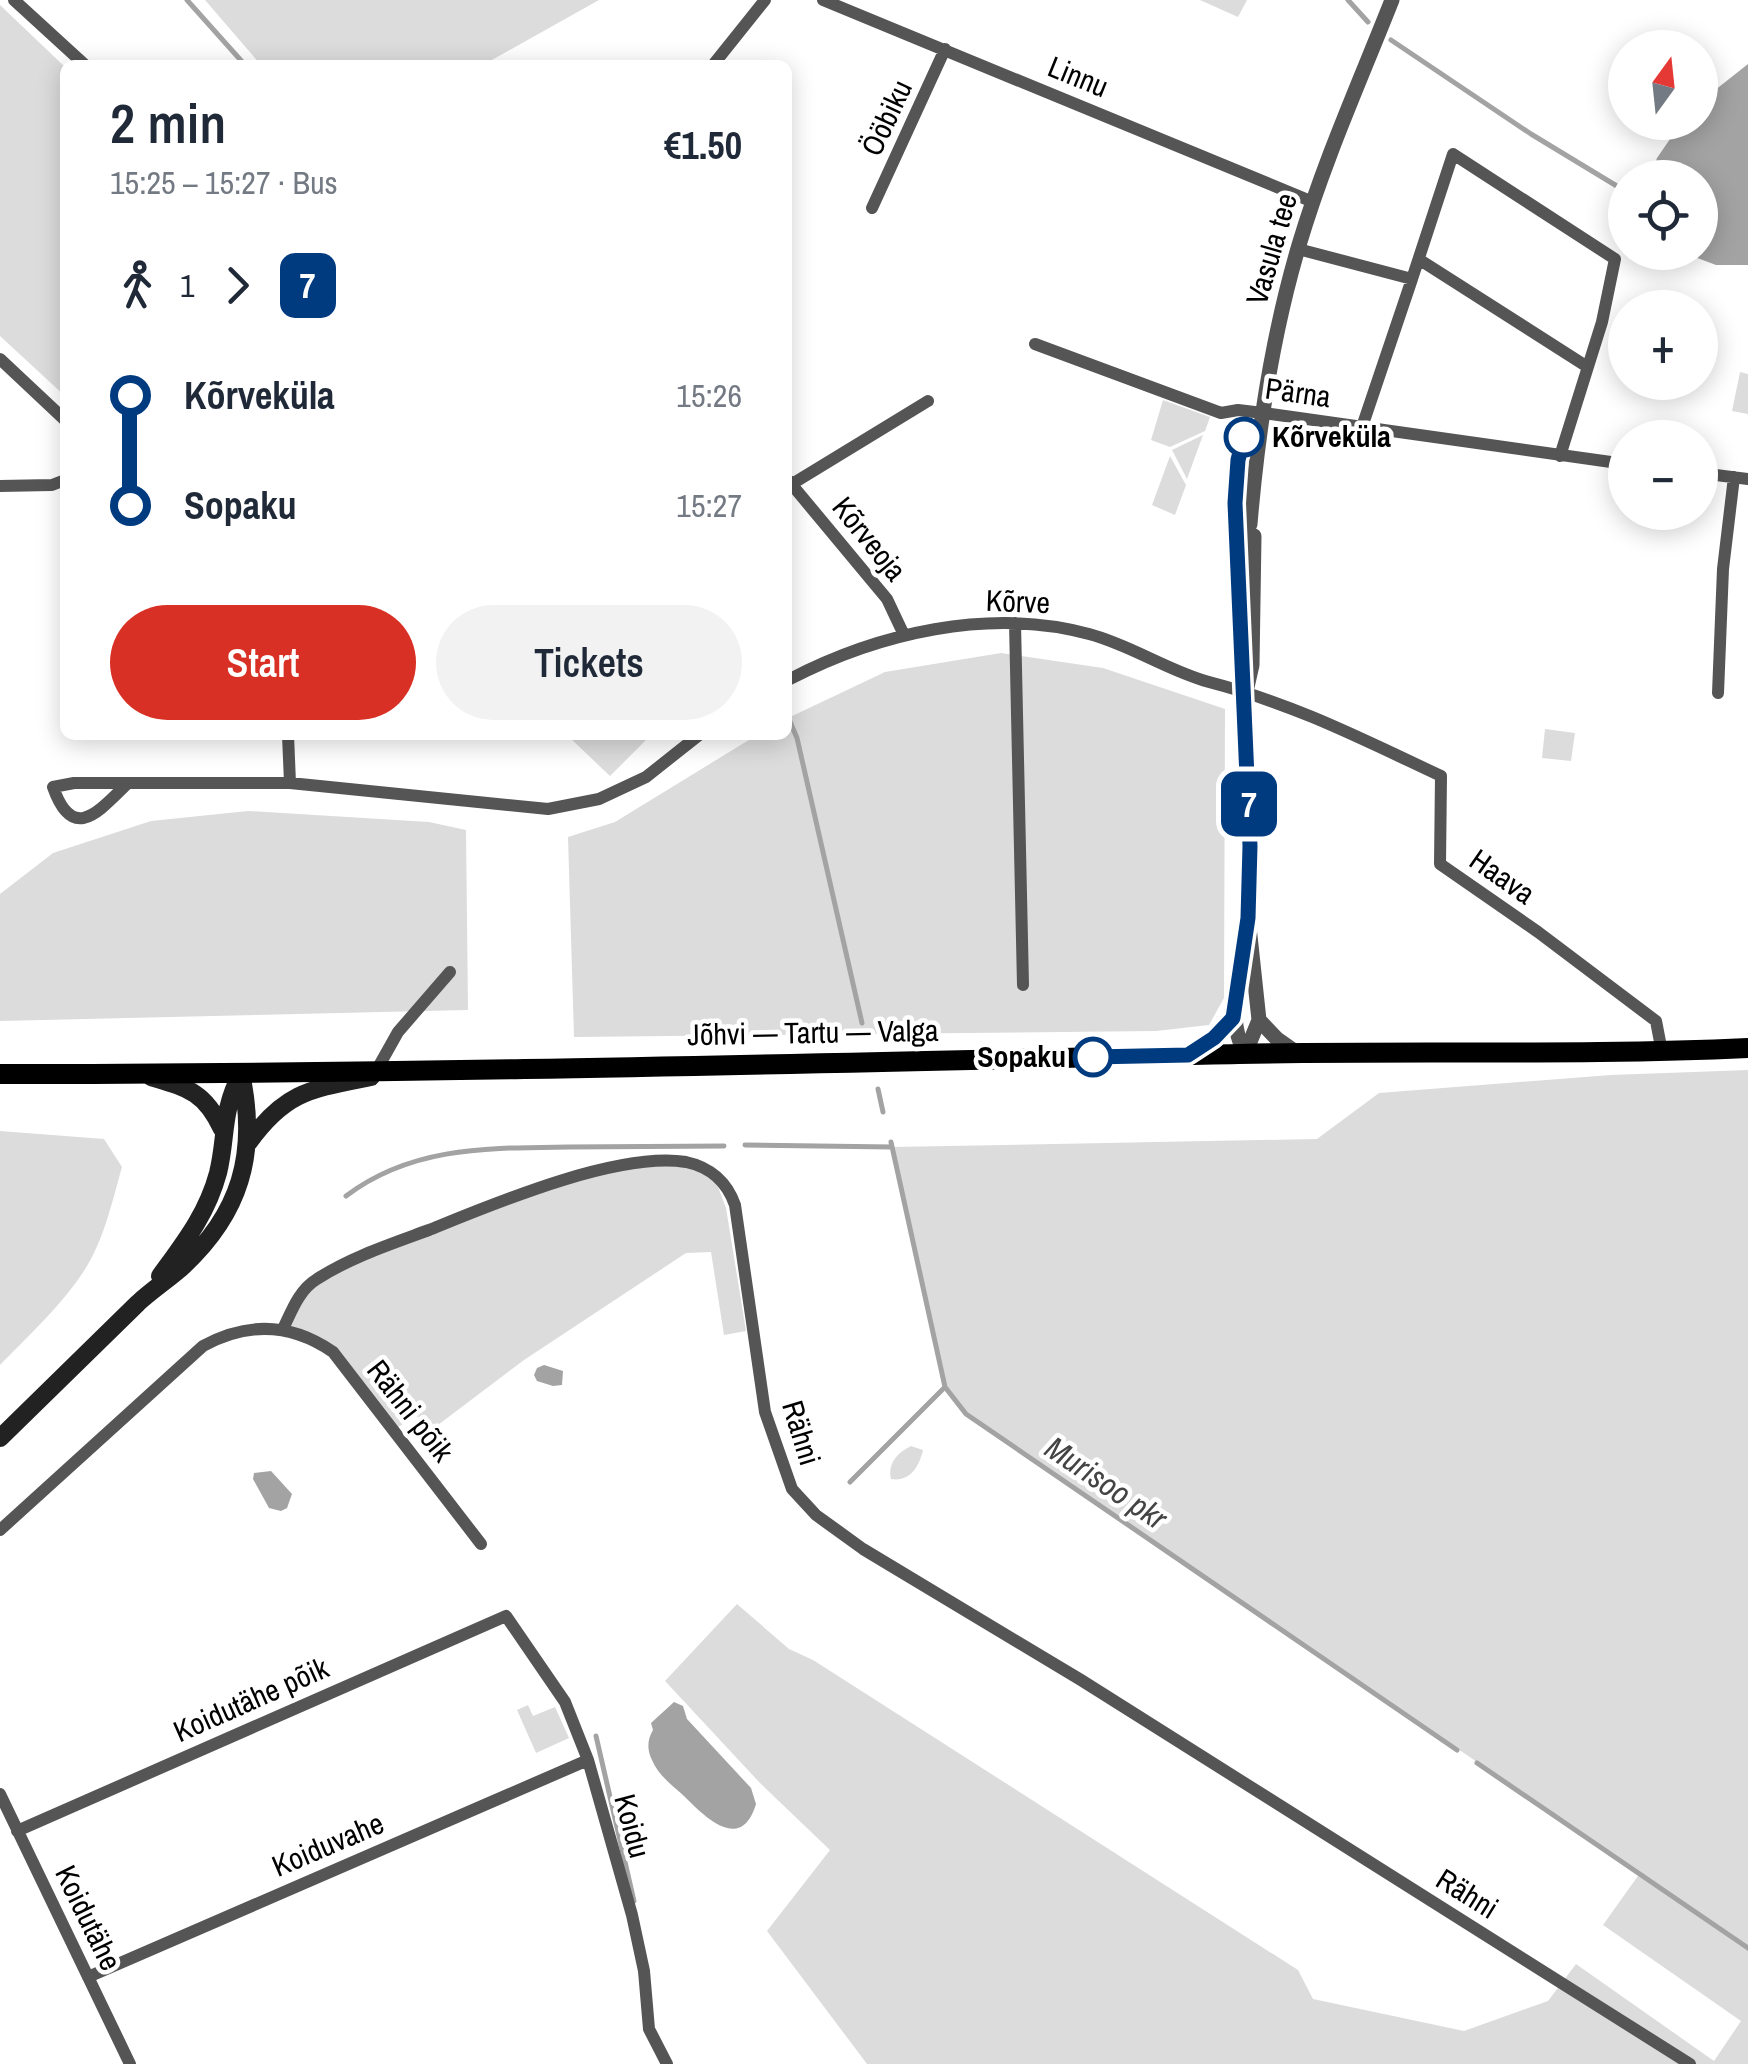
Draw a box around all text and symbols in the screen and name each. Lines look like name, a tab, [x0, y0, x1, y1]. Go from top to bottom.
north arrow	[1608, 30, 1718, 140]
map controls	[1608, 30, 1718, 530]
street label: Linnu	[1042, 46, 1114, 106]
street label: Ööbiku	[851, 73, 921, 162]
text: 2 min	[110, 86, 226, 160]
text: €1.50	[664, 120, 742, 171]
button: locate	[1608, 160, 1718, 270]
text: 15:25 – 15:27 · Bus	[110, 161, 338, 204]
street label: Vasula tee	[1236, 188, 1306, 309]
icon: walk	[110, 258, 165, 313]
icon: forward	[210, 258, 265, 313]
text: 7	[300, 262, 316, 309]
text: 1	[180, 264, 195, 307]
button: +	[1608, 290, 1718, 400]
street label: Pärna	[1263, 368, 1334, 416]
text: Kõrveküla	[184, 370, 335, 421]
text: 15:26	[676, 374, 742, 417]
place label: Kõrveküla	[1272, 416, 1391, 456]
marker: Kõrveküla	[1225, 418, 1263, 456]
button: −	[1608, 420, 1718, 530]
text: Sopaku	[184, 480, 297, 531]
text: 15:27	[676, 484, 742, 527]
street label: Kõrveoja	[824, 488, 916, 589]
street label: Kõrve	[985, 580, 1051, 622]
button: Start	[110, 605, 416, 720]
button: Tickets	[436, 605, 742, 720]
line badge: 7	[1216, 772, 1282, 836]
text: 7	[1241, 781, 1257, 828]
street label: Haava	[1462, 839, 1543, 913]
street label: Jõhvi — Tartu — Valga	[687, 1010, 939, 1054]
place label: Sopaku	[977, 1036, 1066, 1076]
marker: Sopaku	[1074, 1038, 1112, 1076]
street label: Rähni põik	[358, 1351, 464, 1470]
street label: Rähni	[773, 1395, 831, 1470]
water label: Murisoo pkr	[1037, 1426, 1177, 1540]
street label: Koidutähe põik	[167, 1647, 335, 1751]
street label: Koidu	[605, 1790, 661, 1862]
street label: Koiduvahe	[266, 1803, 390, 1885]
street label: Koidutähe	[46, 1858, 131, 1977]
street label: Rähni	[1429, 1859, 1506, 1928]

